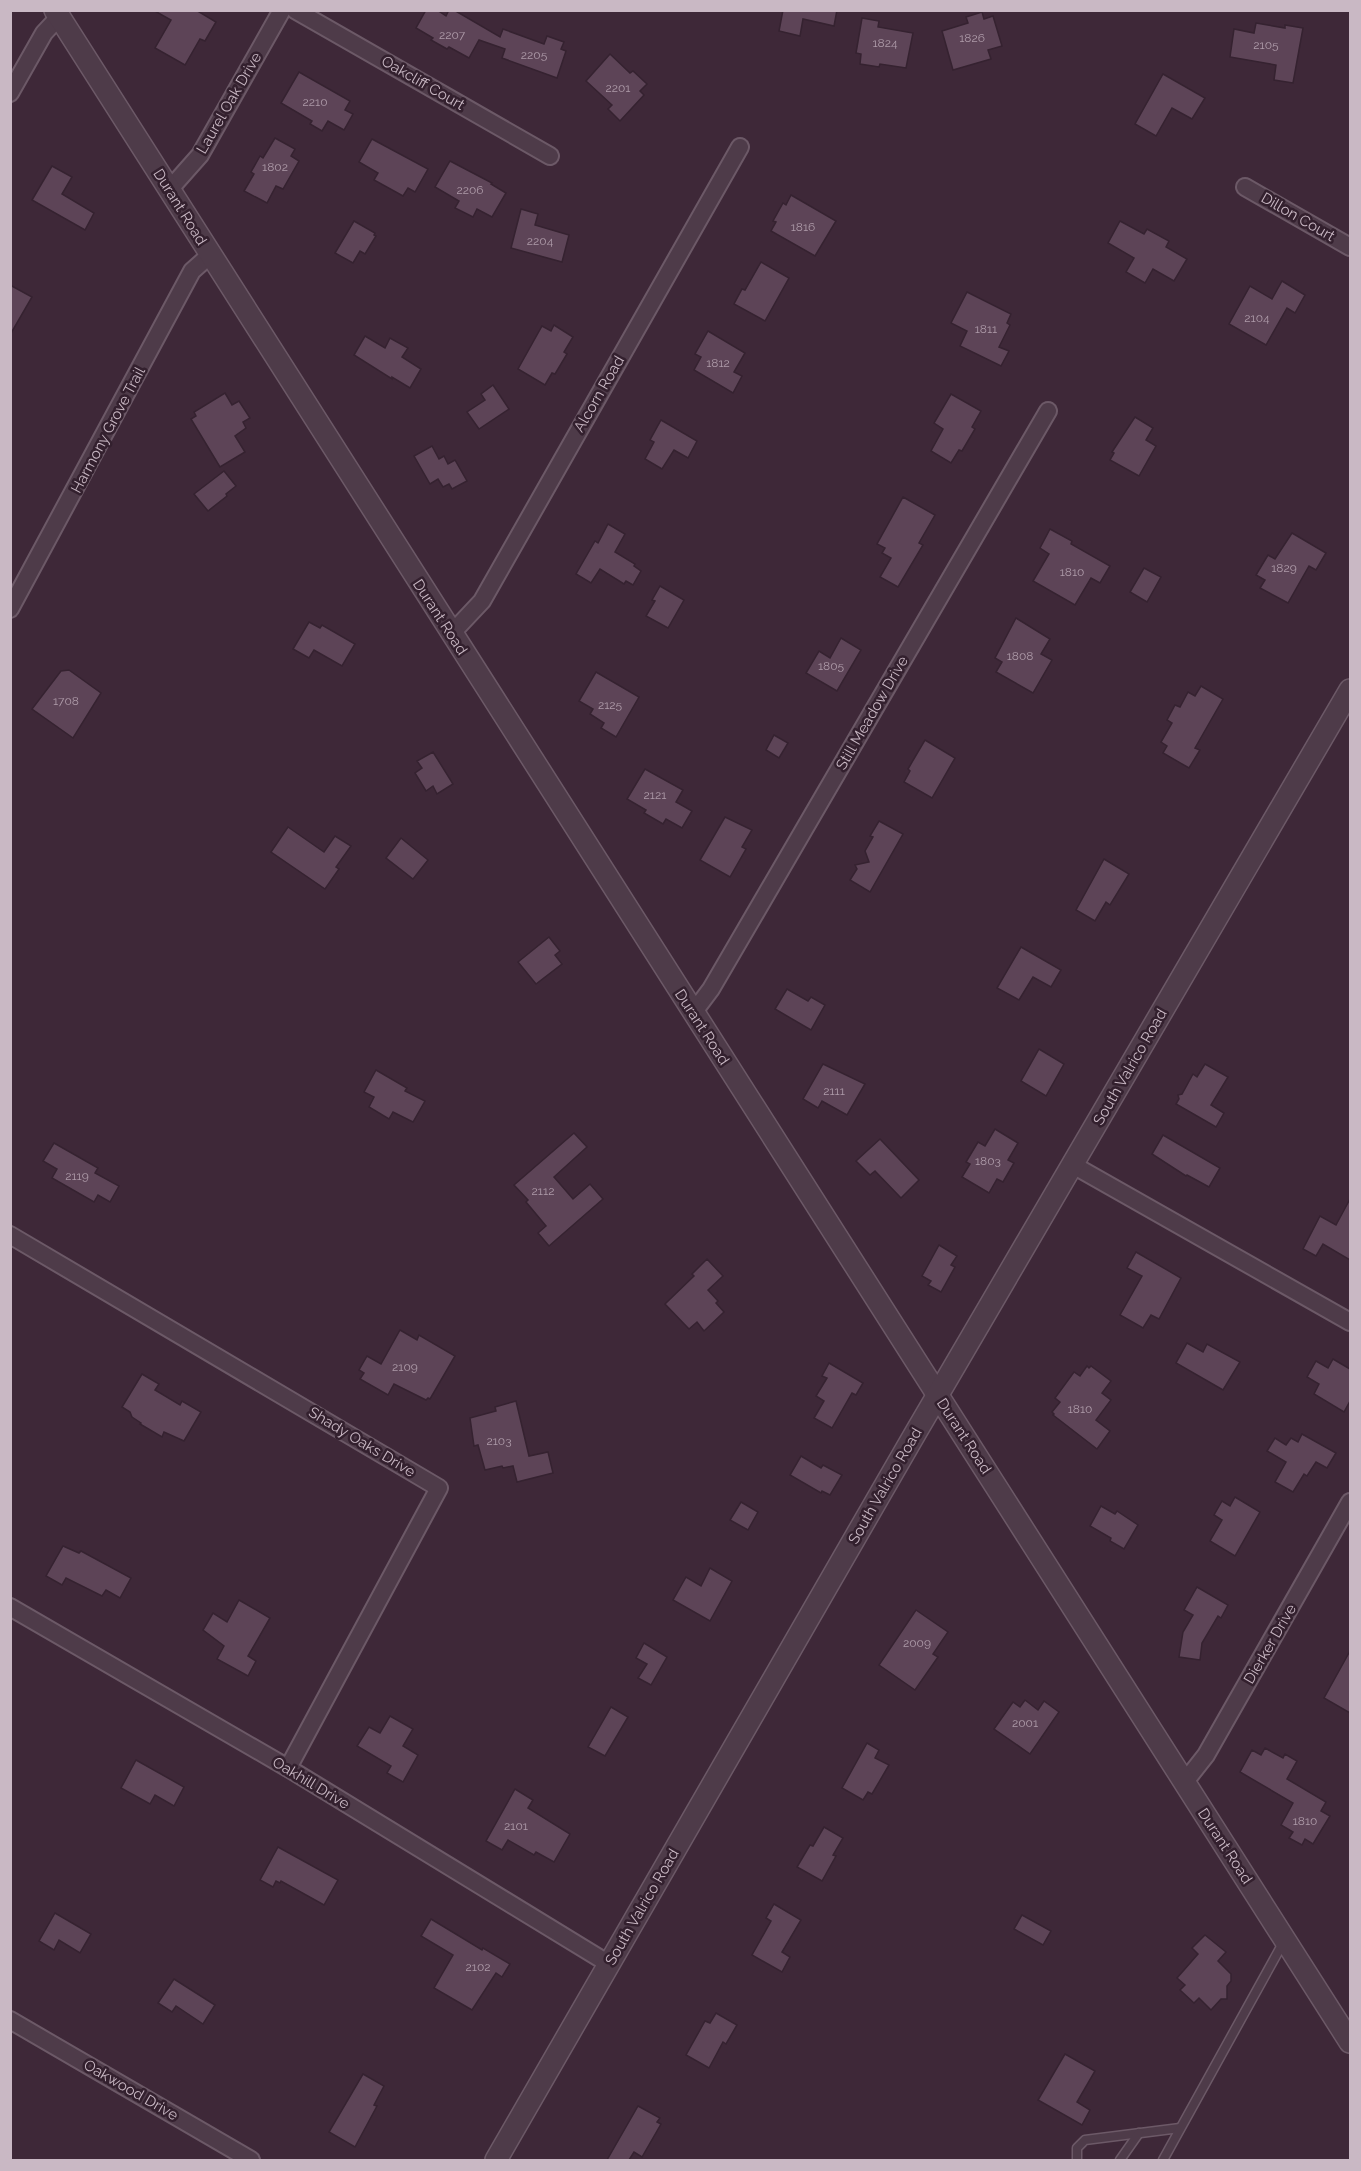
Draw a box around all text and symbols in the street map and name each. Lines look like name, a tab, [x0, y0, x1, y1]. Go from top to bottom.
house number: 2207	[439, 28, 466, 42]
house number: 1826	[959, 31, 985, 45]
house number: 1824	[872, 36, 898, 50]
house number: 2105	[1253, 38, 1279, 52]
house number: 2205	[521, 48, 548, 62]
street label: Laurel Oak Drive	[193, 49, 265, 157]
street label: Oakcliff Court	[378, 52, 468, 114]
house number: 2201	[606, 81, 630, 95]
house number: 2210	[303, 95, 327, 109]
house number: 1802	[262, 160, 288, 174]
street label: Durant Road	[149, 166, 211, 248]
house number: 2206	[456, 183, 484, 197]
street label: Dillon Court	[1258, 189, 1338, 245]
house number: 1816	[791, 220, 815, 234]
house number: 2204	[527, 234, 554, 248]
house number: 2104	[1244, 311, 1270, 325]
house number: 1811	[975, 322, 997, 336]
street label: Alcorn Road	[570, 353, 628, 435]
house number: 1812	[706, 356, 730, 370]
street label: Harmony Grove Trail	[67, 363, 149, 496]
house number: 1829	[1271, 561, 1297, 575]
house number: 1810	[1060, 565, 1084, 579]
street label: Durant Road	[409, 576, 471, 658]
house number: 1808	[1007, 649, 1033, 663]
street label: Still Meadow Drive	[832, 653, 912, 773]
house number: 1805	[818, 659, 845, 673]
house number: 1708	[53, 694, 79, 708]
house number: 2125	[598, 698, 623, 712]
house number: 2121	[644, 788, 666, 802]
street label: Durant Road	[671, 986, 733, 1068]
street label: South Valrico Road	[1089, 1006, 1171, 1128]
house number: 2111	[823, 1084, 845, 1098]
house number: 1803	[975, 1154, 1001, 1168]
house number: 2119	[65, 1169, 89, 1183]
house number: 2112	[532, 1184, 554, 1198]
house number: 2109	[392, 1360, 418, 1374]
street label: Durant Road	[933, 1395, 995, 1477]
house number: 1810	[1068, 1402, 1092, 1416]
street label: Shady Oaks Drive	[305, 1403, 419, 1481]
street label: South Valrico Road	[844, 1425, 926, 1547]
house number: 2103	[486, 1434, 512, 1448]
street label: Dierker Drive	[1240, 1601, 1300, 1687]
house number: 2009	[903, 1636, 931, 1650]
house number: 2001	[1012, 1716, 1038, 1730]
street label: Oakhill Drive	[269, 1753, 353, 1813]
street label: Durant Road	[1194, 1805, 1256, 1887]
house number: 1810	[1293, 1814, 1317, 1828]
house number: 2101	[504, 1819, 528, 1833]
street label: South Valrico Road	[601, 1846, 683, 1968]
house number: 2102	[466, 1960, 490, 1974]
street label: Oakwood Drive	[81, 2056, 182, 2124]

